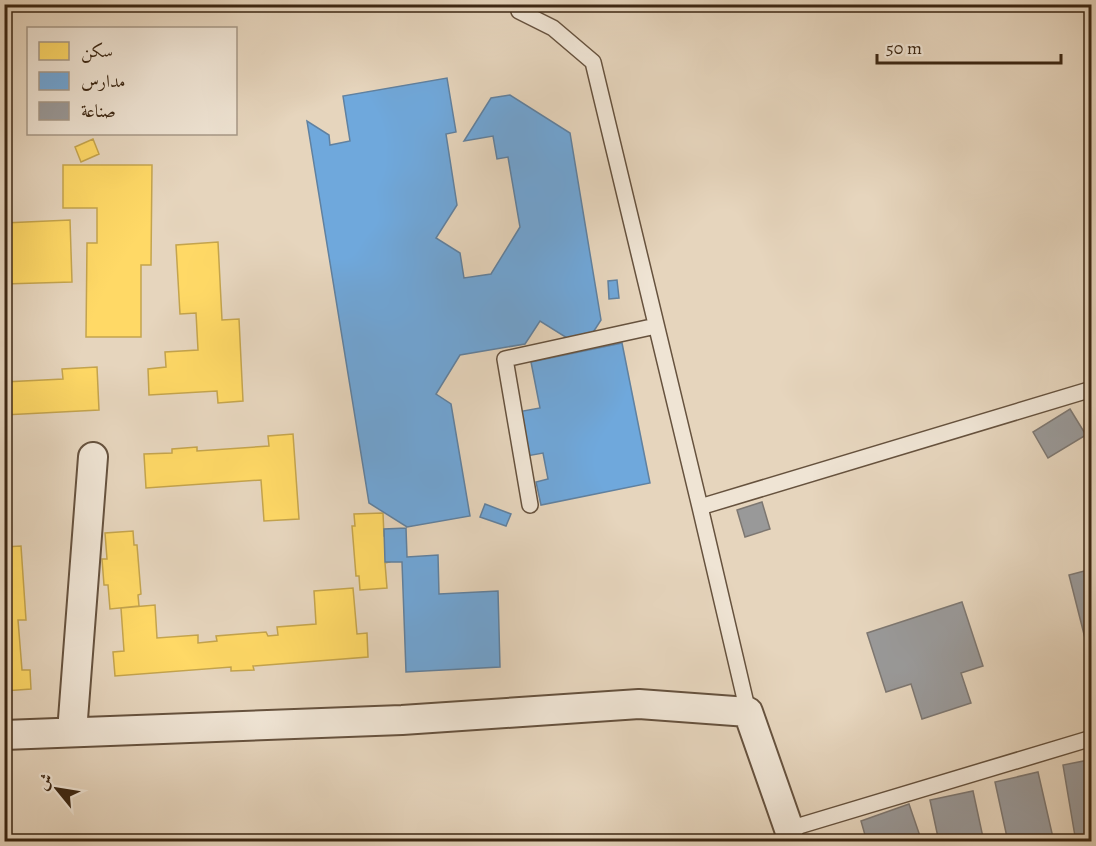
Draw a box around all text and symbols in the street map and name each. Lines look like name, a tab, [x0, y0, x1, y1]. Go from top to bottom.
legend	[27, 27, 237, 135]
scale bar	[877, 27, 1062, 65]
text: 50 m	[886, 36, 922, 60]
text: سكن	[81, 39, 113, 63]
text: مدارس	[81, 69, 125, 93]
text: صناعة	[81, 99, 116, 123]
north arrow	[27, 759, 87, 819]
text: ش	[31, 770, 58, 794]

